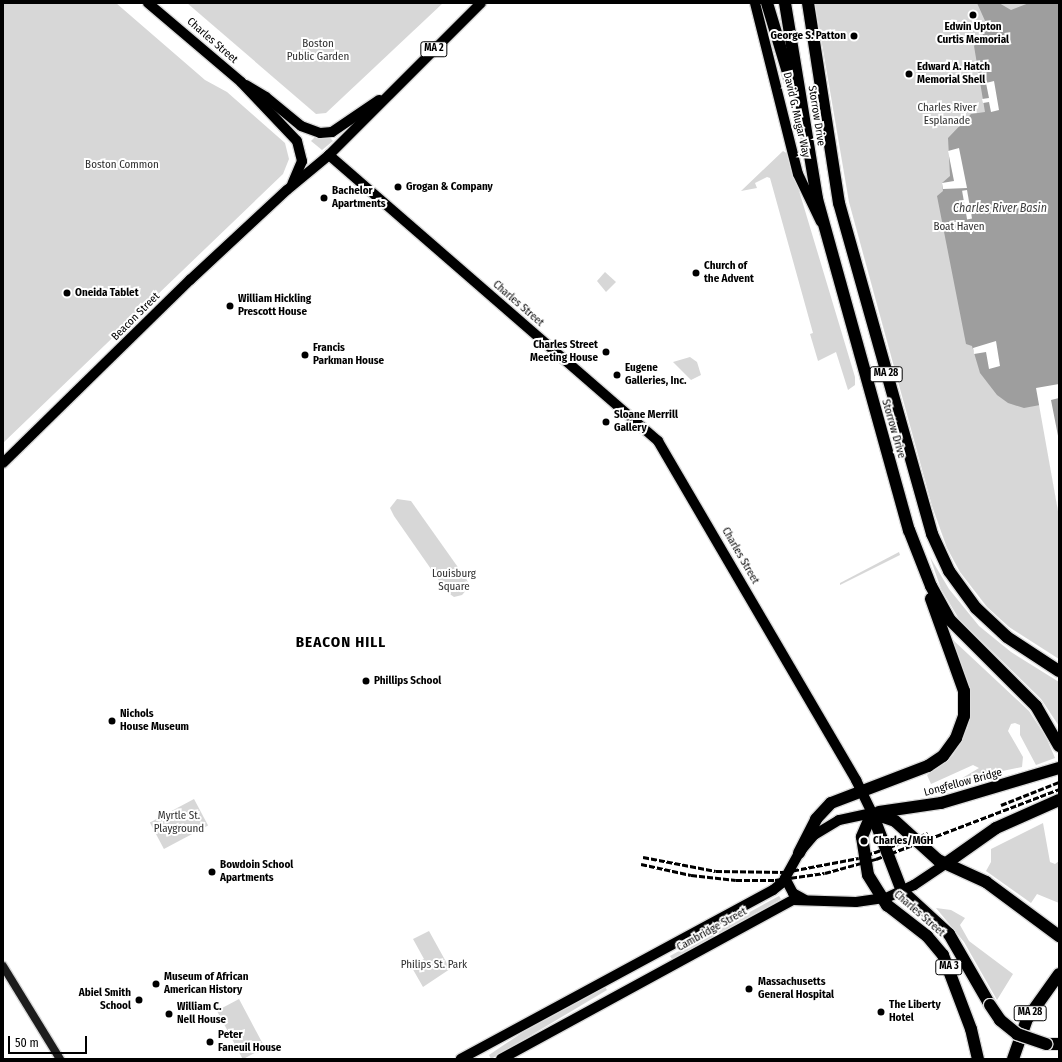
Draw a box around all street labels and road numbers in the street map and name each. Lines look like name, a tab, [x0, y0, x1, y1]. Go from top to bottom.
street label: Charles Street	[184, 15, 240, 67]
road number: MA 2	[420, 41, 448, 57]
street label: David G. Mugar Way	[780, 71, 812, 159]
street label: Storrow Drive	[805, 85, 827, 147]
street label: Charles Street	[490, 278, 546, 330]
street label: Beacon Street	[109, 290, 163, 344]
road number: MA 28	[869, 366, 903, 382]
street label: Storrow Drive	[878, 398, 908, 460]
street label: Charles Street	[719, 525, 761, 587]
street label: Longfellow Bridge	[922, 766, 1004, 800]
street label: Charles Street	[891, 888, 947, 940]
street label: Cambridge Street	[675, 905, 749, 955]
road number: MA 3	[935, 959, 963, 975]
road number: MA 28	[1013, 1005, 1047, 1021]

